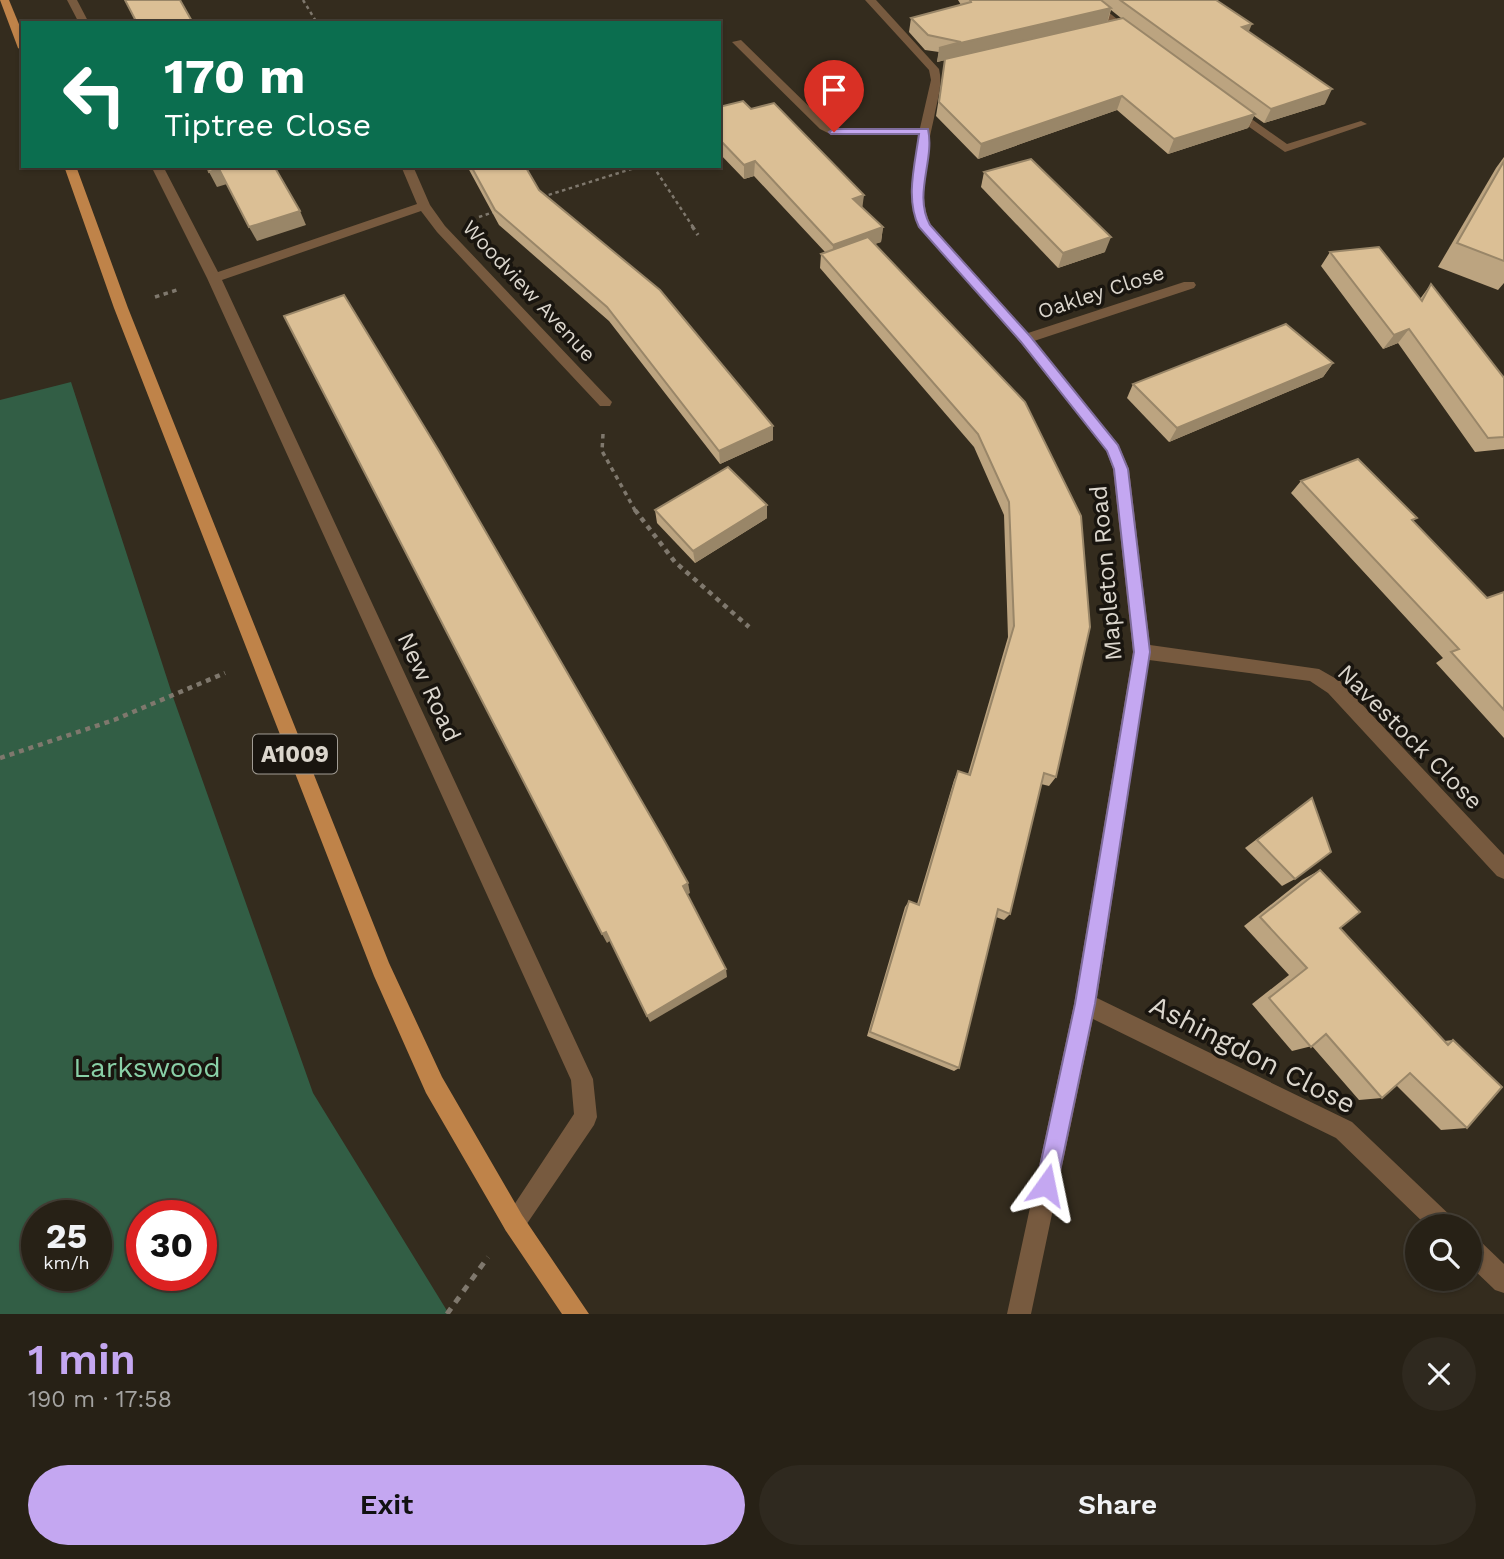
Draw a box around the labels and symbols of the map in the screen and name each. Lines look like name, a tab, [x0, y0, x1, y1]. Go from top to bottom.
pin	[804, 60, 864, 132]
street label: Woodview Avenue	[458, 215, 601, 366]
street label: Oakley Close	[1034, 259, 1167, 324]
street label: Mapleton Road	[1084, 484, 1128, 662]
street label: New Road	[392, 628, 466, 746]
street label: Navestock Close	[1332, 659, 1488, 815]
road number: A1009	[253, 734, 337, 774]
street label: Ashingdon Close	[1144, 988, 1361, 1121]
park label: Larkswood	[73, 1051, 221, 1084]
position arrow	[1009, 1148, 1083, 1222]
speed limit sign: 30	[126, 1200, 217, 1291]

